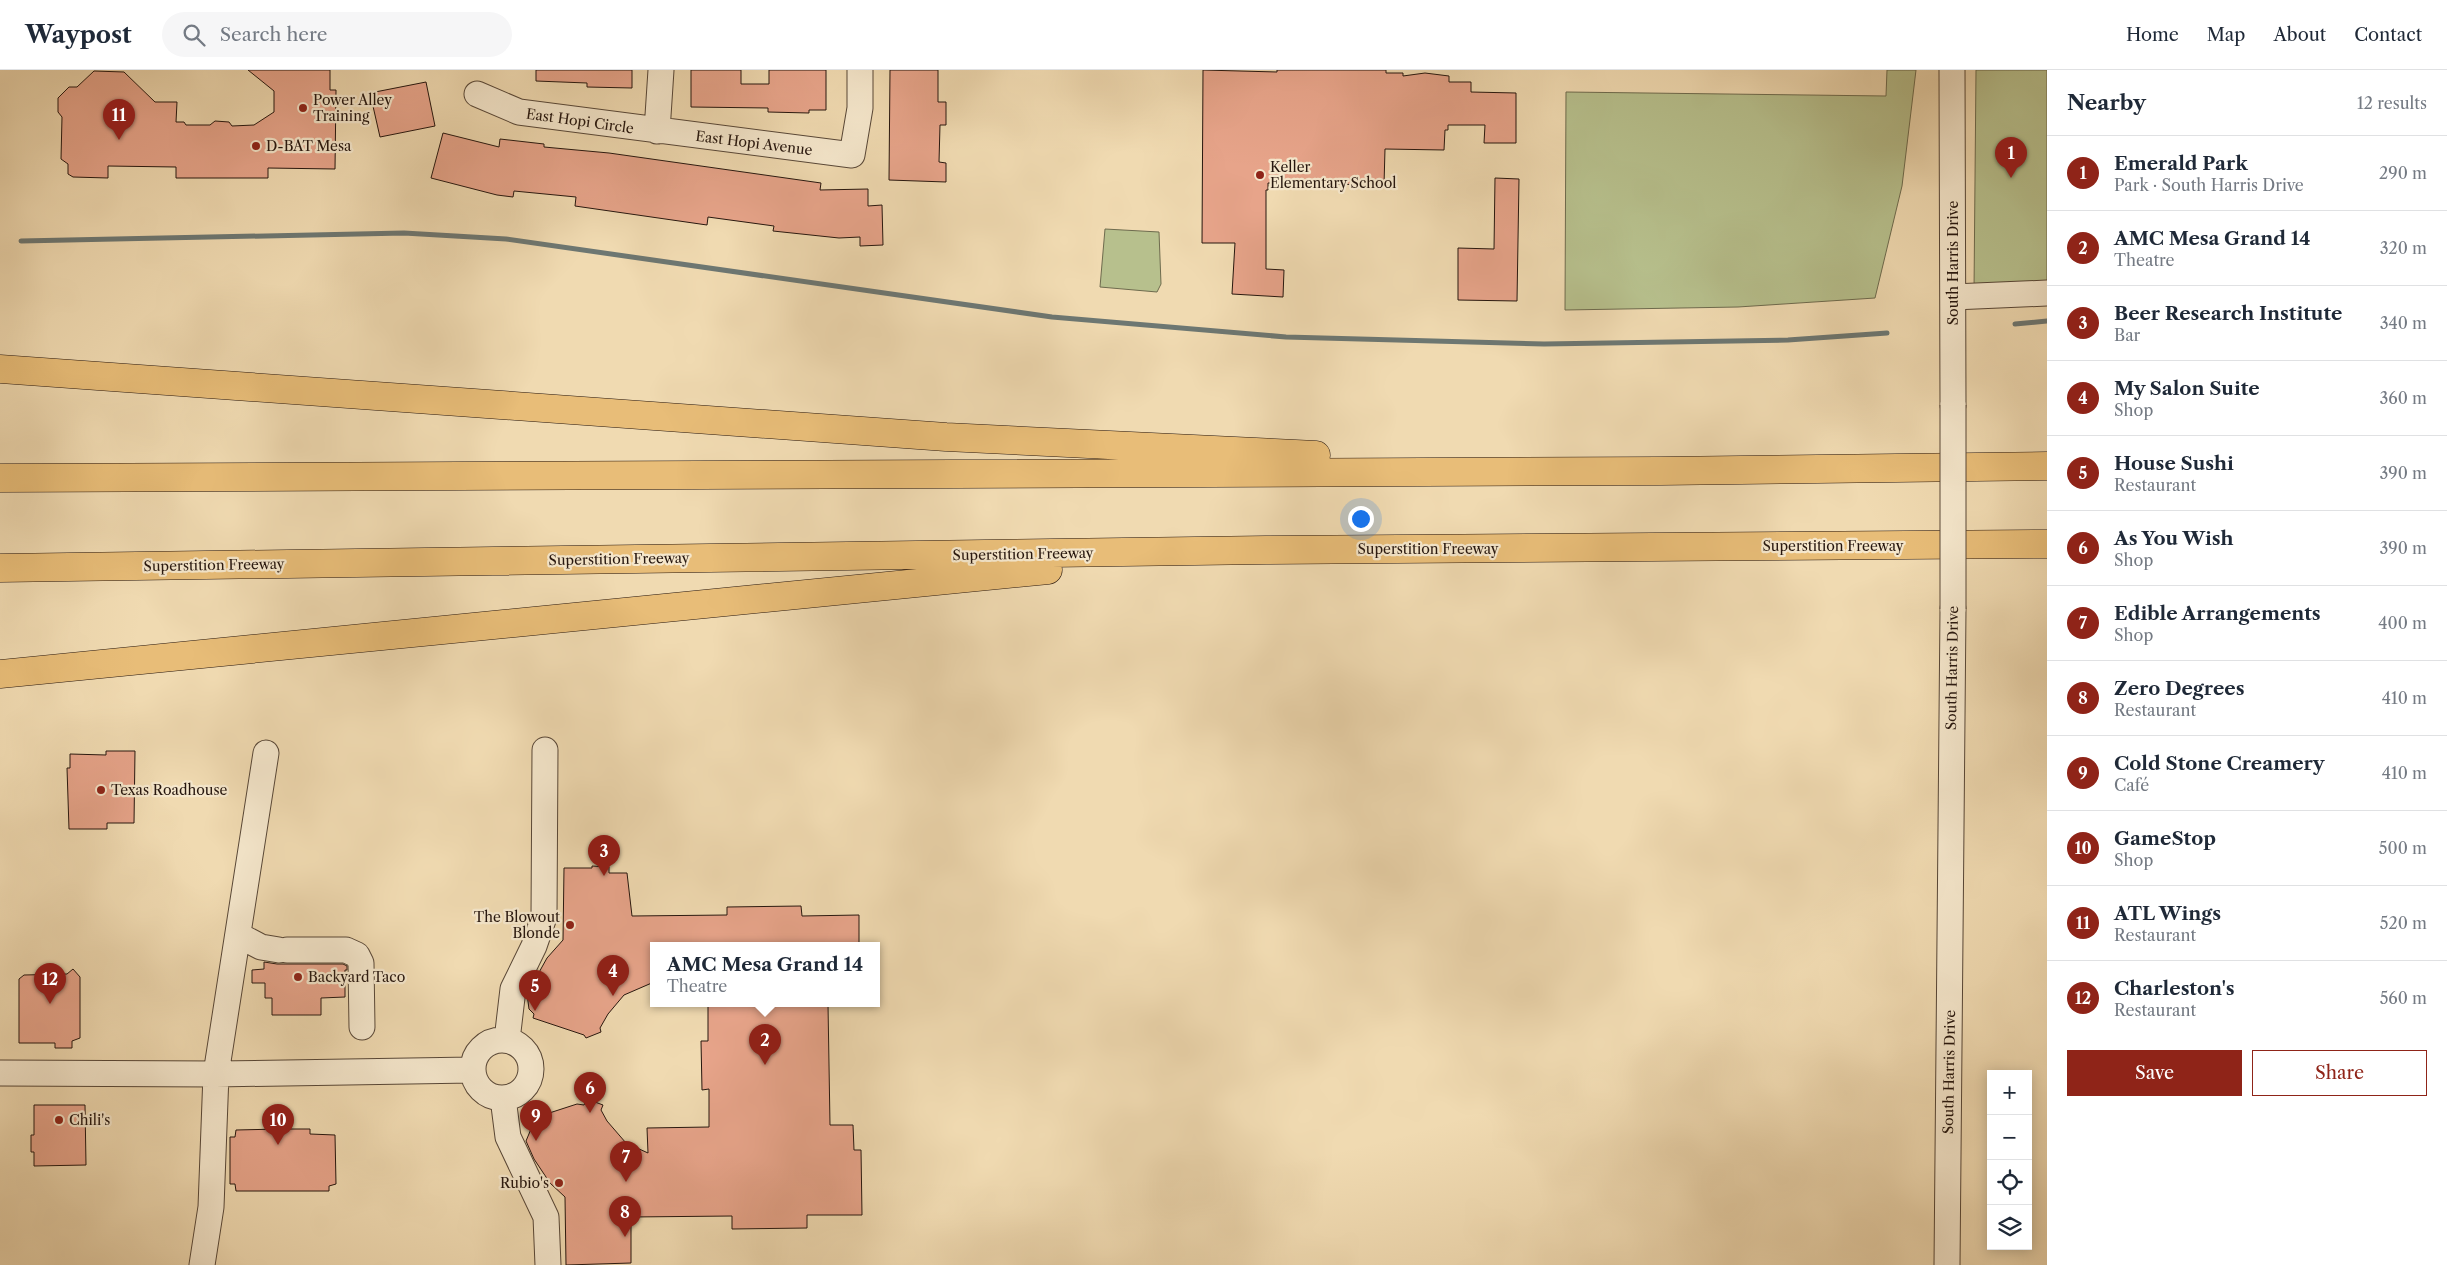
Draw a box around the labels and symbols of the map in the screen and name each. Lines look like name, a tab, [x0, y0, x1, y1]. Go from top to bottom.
place label: Power Alley Training	[313, 91, 392, 125]
pin: 11	[103, 99, 135, 140]
marker: Power Alley Training	[297, 102, 309, 114]
street label: East Hopi Circle	[525, 105, 635, 137]
street label: East Hopi Avenue	[694, 127, 814, 159]
place label: D-BAT Mesa	[266, 137, 352, 155]
pin: 1	[1995, 137, 2027, 178]
marker: D-BAT Mesa	[250, 140, 262, 152]
place label: Keller Elementary School	[1270, 158, 1396, 192]
marker: Keller Elementary School	[1254, 169, 1266, 181]
street label: South Harris Drive	[1944, 201, 1962, 325]
your location	[1348, 506, 1374, 532]
street label: Superstition Freeway	[1762, 537, 1904, 555]
street label: Superstition Freeway	[1357, 540, 1499, 558]
street label: Superstition Freeway	[952, 544, 1094, 564]
street label: Superstition Freeway	[548, 549, 690, 569]
street label: Superstition Freeway	[143, 555, 285, 575]
street label: South Harris Drive	[1942, 605, 1962, 730]
place label: Texas Roadhouse	[111, 781, 227, 799]
marker: Texas Roadhouse	[95, 784, 107, 796]
pin: 3	[588, 835, 620, 876]
place label: The Blowout Blonde	[474, 908, 560, 942]
marker: The Blowout Blonde	[564, 919, 576, 931]
pin: 4	[597, 955, 629, 996]
pin: 12	[34, 963, 66, 1004]
place label: Backyard Taco	[308, 968, 405, 986]
pin: 5	[519, 970, 551, 1011]
marker: Backyard Taco	[292, 971, 304, 983]
street label: South Harris Drive	[1939, 1009, 1959, 1134]
pin: 2	[749, 1024, 781, 1065]
pin: 6	[574, 1072, 606, 1113]
pin: 9	[520, 1100, 552, 1141]
pin: 10	[262, 1104, 294, 1145]
place label: Chili's	[69, 1111, 110, 1129]
marker: Chili's	[53, 1114, 65, 1126]
pin: 7	[610, 1141, 642, 1182]
place label: Rubio's	[500, 1174, 549, 1192]
marker: Rubio's	[553, 1177, 565, 1189]
pin: 8	[609, 1196, 641, 1237]

